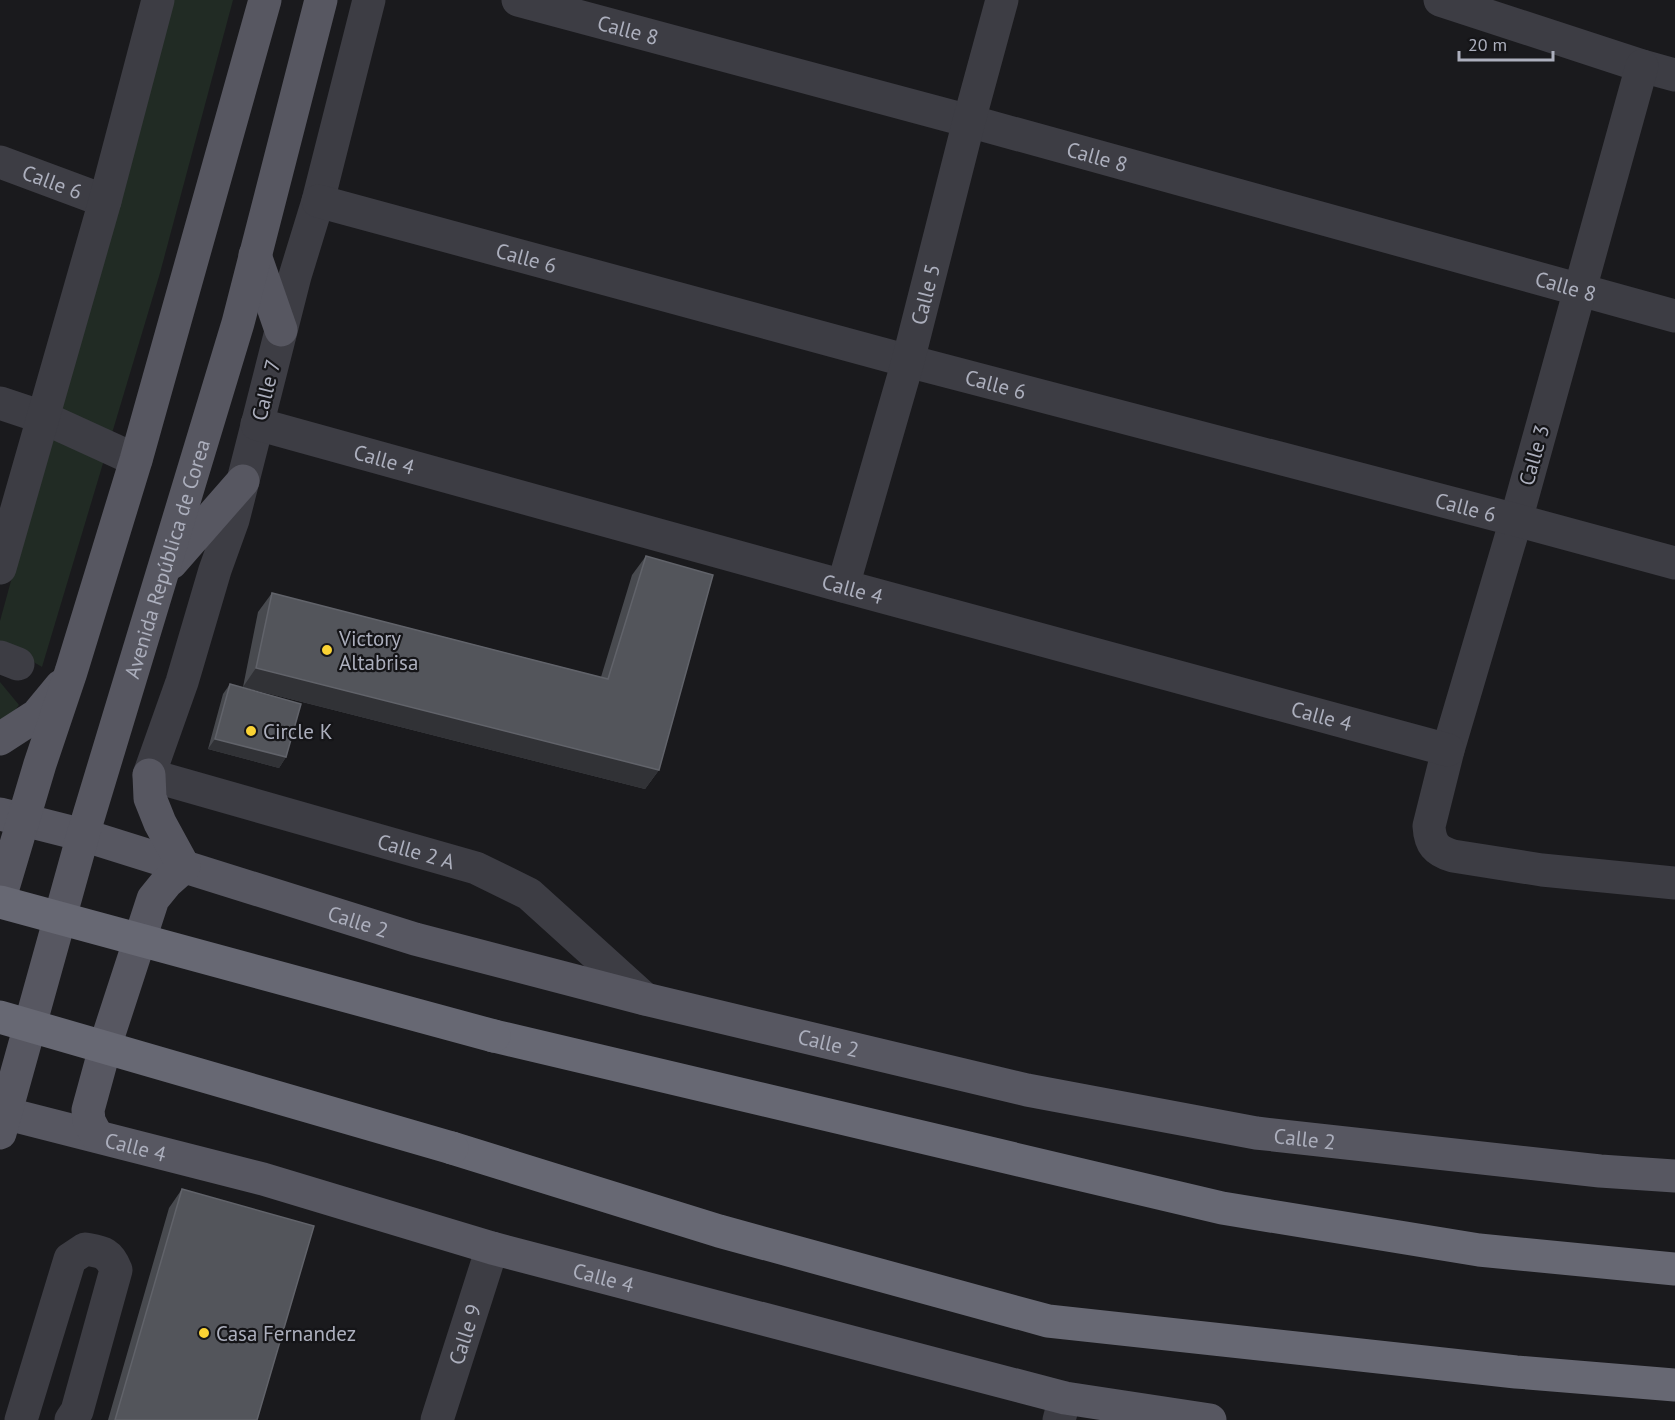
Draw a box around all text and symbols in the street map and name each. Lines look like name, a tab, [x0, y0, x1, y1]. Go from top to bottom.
street label: Calle 8	[595, 8, 662, 51]
scale bar	[1459, 24, 1554, 62]
text: 20 m	[1468, 33, 1507, 56]
street label: Calle 8	[1064, 135, 1131, 178]
street label: Calle 6	[19, 158, 86, 205]
street label: Calle 6	[493, 236, 560, 279]
street label: Calle 5	[904, 261, 946, 328]
street label: Calle 8	[1532, 265, 1599, 307]
street label: Calle 7	[245, 357, 287, 423]
street label: Calle 6	[962, 363, 1029, 405]
street label: Calle 3	[1512, 421, 1556, 489]
street label: Avenida República de Corea	[118, 436, 216, 682]
street label: Calle 4	[351, 438, 418, 480]
street label: Calle 6	[1432, 486, 1499, 528]
street label: Calle 4	[819, 567, 886, 610]
place label: Victory Altabrisa	[338, 625, 418, 676]
marker: Victory Altabrisa	[320, 643, 334, 657]
street label: Calle 4	[1288, 695, 1355, 737]
place label: Circle K	[263, 718, 333, 745]
marker: Circle K	[244, 724, 258, 738]
street label: Calle 2 A	[374, 827, 459, 875]
street label: Calle 2	[325, 899, 392, 943]
street label: Calle 2	[795, 1022, 862, 1063]
street label: Calle 2	[1272, 1122, 1337, 1155]
street label: Calle 4	[102, 1126, 169, 1167]
street label: Calle 4	[570, 1256, 637, 1298]
street label: Calle 9	[442, 1301, 487, 1368]
place label: Casa Fernandez	[216, 1320, 356, 1347]
marker: Casa Fernandez	[197, 1326, 211, 1340]

